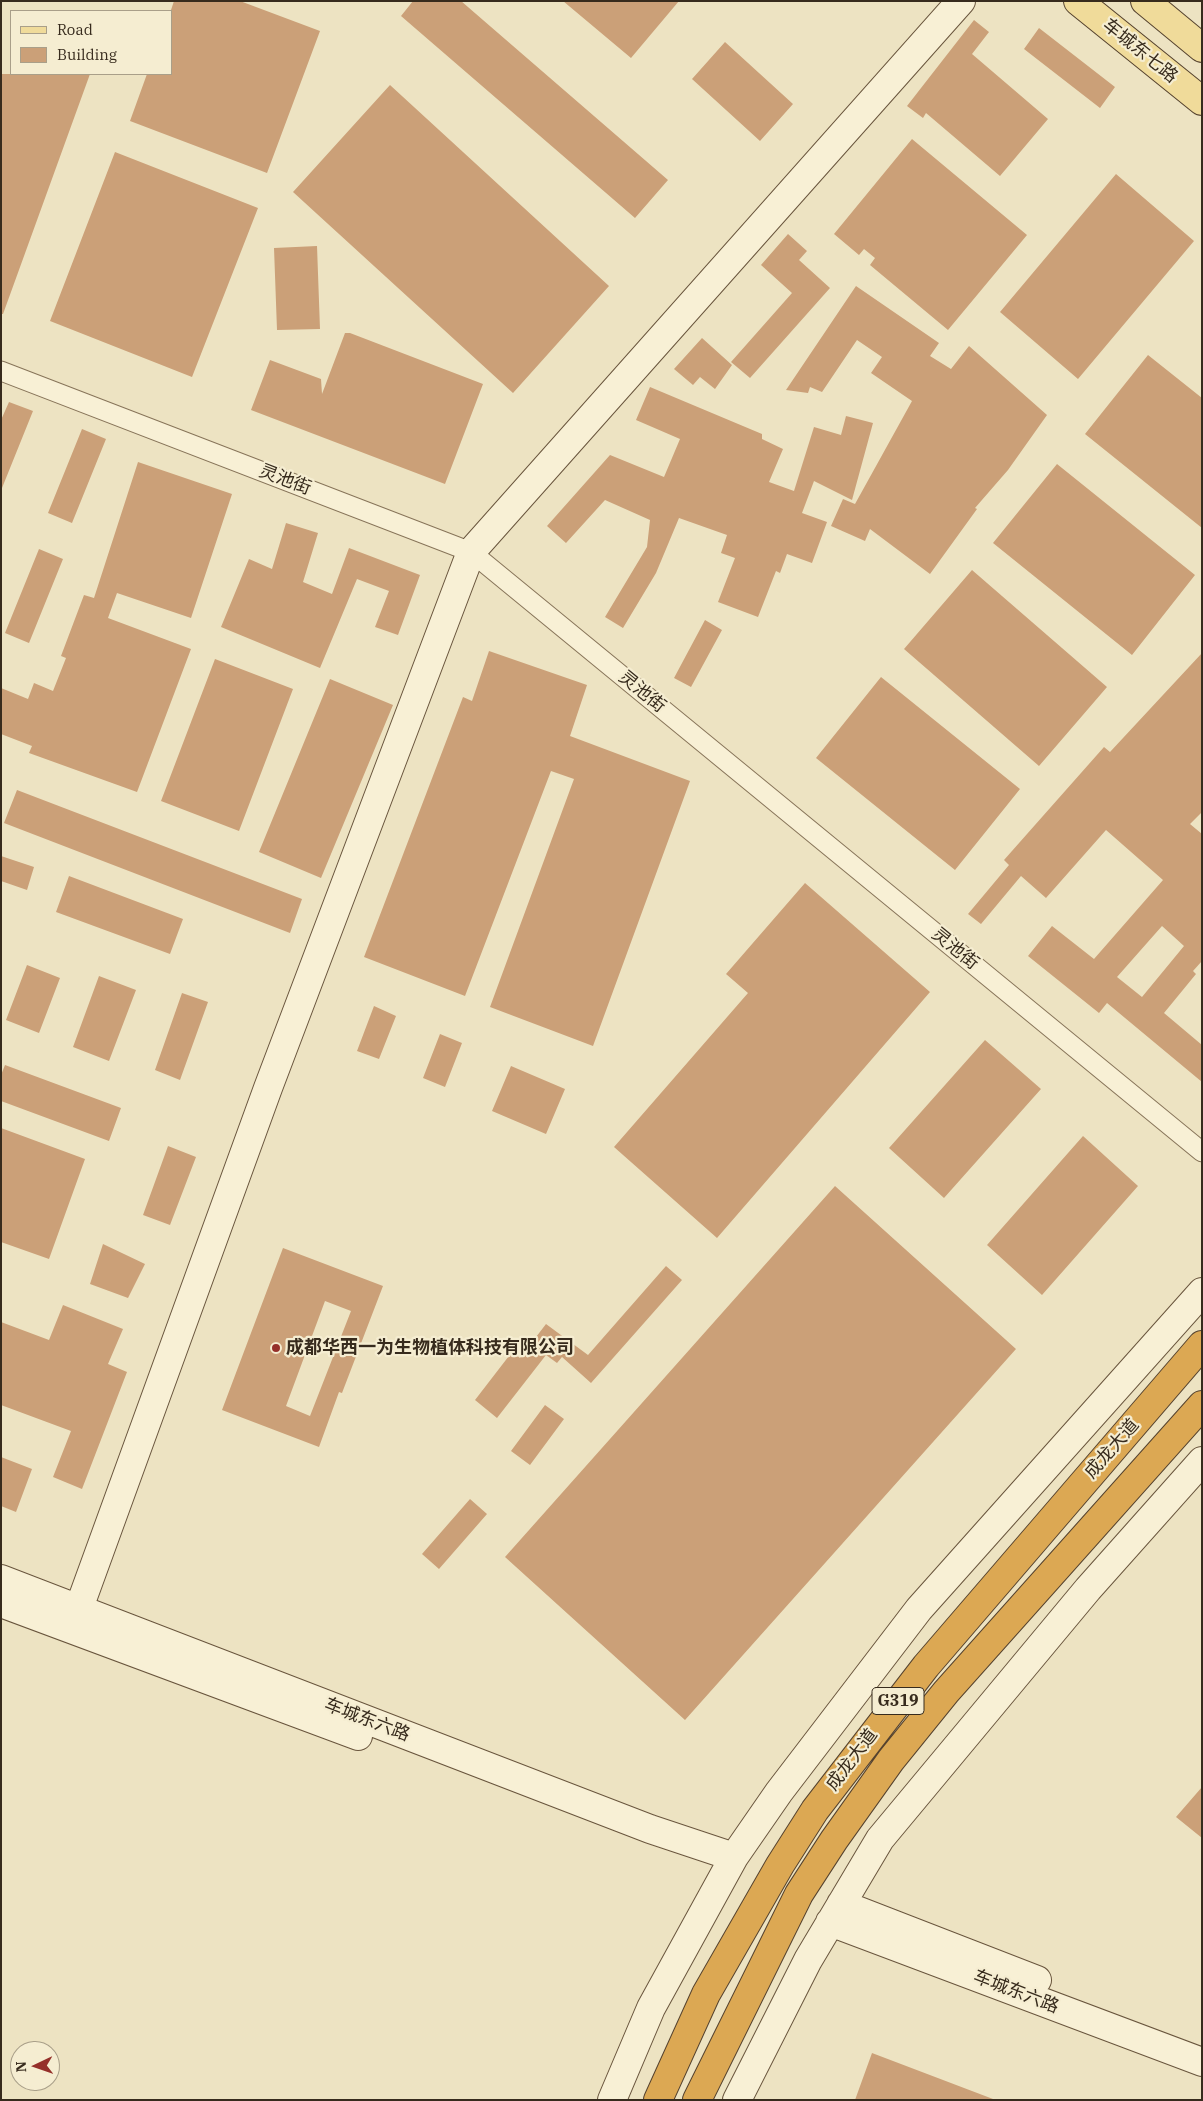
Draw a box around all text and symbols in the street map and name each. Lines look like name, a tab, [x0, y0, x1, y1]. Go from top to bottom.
legend	[10, 10, 172, 75]
street label: 车城东七路	[1098, 14, 1182, 88]
text: Road	[57, 20, 93, 39]
text: Building	[57, 45, 117, 64]
street label: 灵池街	[256, 460, 314, 500]
street label: 灵池街	[614, 667, 670, 717]
street label: 灵池街	[927, 924, 983, 974]
place label: 成都华西一为生物植体科技有限公司	[286, 1337, 574, 1359]
marker: 成都华西一为生物植体科技有限公司	[270, 1342, 282, 1354]
street label: 成龙大道	[1080, 1415, 1144, 1483]
road number: G319	[872, 1688, 924, 1714]
street label: 车城东六路	[321, 1694, 413, 1746]
street label: 成龙大道	[822, 1725, 882, 1795]
street label: 车城东六路	[970, 1966, 1062, 2018]
north arrow	[10, 2041, 60, 2091]
text: N	[12, 2061, 30, 2073]

